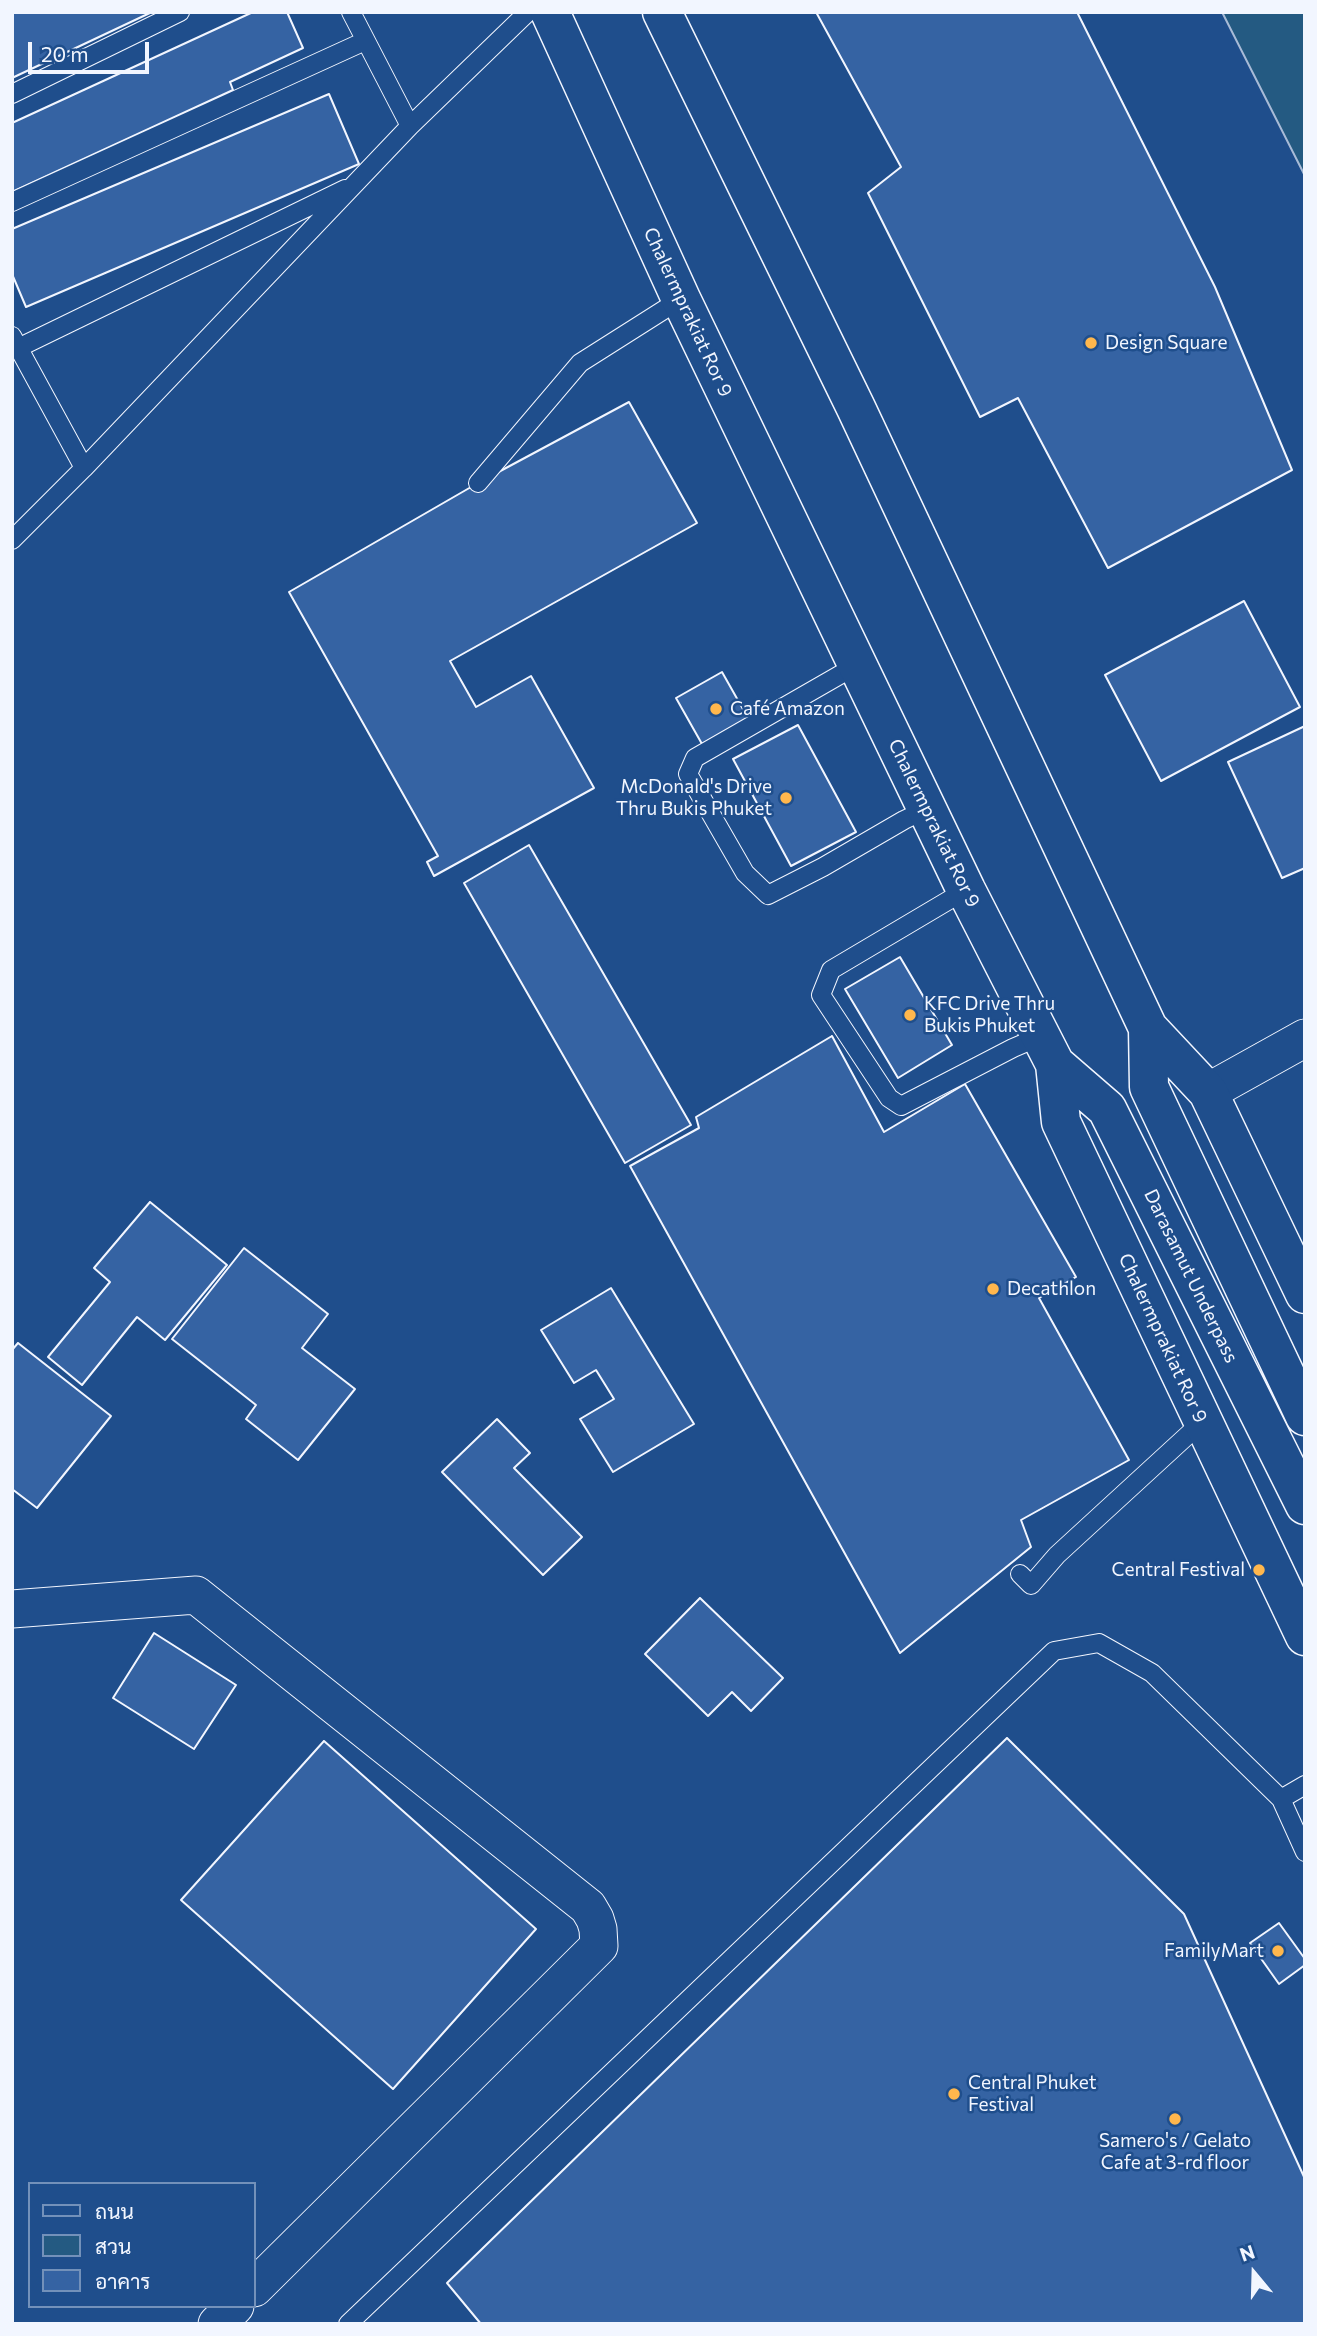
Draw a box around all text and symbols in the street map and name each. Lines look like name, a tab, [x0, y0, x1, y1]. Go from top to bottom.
scale bar	[32, 28, 152, 72]
text: 20 m	[41, 41, 89, 66]
street label: Chalermprakiat Ror 9	[639, 224, 737, 400]
place label: Design Square	[1105, 332, 1227, 354]
marker: Design Square	[1083, 335, 1099, 351]
place label: Café Amazon	[730, 698, 845, 720]
marker: Café Amazon	[708, 701, 724, 717]
street label: Chalermprakiat Ror 9	[883, 735, 985, 911]
place label: McDonald's Drive Thru Bukis Phuket	[616, 776, 772, 820]
marker: McDonald's Drive Thru Bukis Phuket	[778, 790, 794, 806]
place label: KFC Drive Thru Bukis Phuket	[924, 993, 1055, 1037]
marker: KFC Drive Thru Bukis Phuket	[902, 1007, 918, 1023]
street label: Darasamut Underpass	[1139, 1186, 1243, 1366]
street label: Chalermprakiat Ror 9	[1114, 1250, 1212, 1426]
place label: Decathlon	[1007, 1278, 1096, 1300]
marker: Decathlon	[985, 1281, 1001, 1297]
place label: Central Festival	[1111, 1559, 1245, 1581]
marker: Central Festival	[1251, 1562, 1267, 1578]
place label: FamilyMart	[1164, 1940, 1264, 1962]
marker: FamilyMart	[1270, 1943, 1286, 1959]
place label: Central Phuket Festival	[968, 2072, 1096, 2116]
marker: Central Phuket Festival	[946, 2086, 962, 2102]
marker: Samero's / Gelato Cafe at 3-rd floor	[1167, 2111, 1183, 2127]
place label: Samero's / Gelato Cafe at 3-rd floor	[1099, 2130, 1251, 2174]
legend	[28, 2182, 256, 2308]
text: ถนน	[95, 2198, 134, 2223]
text: สวน	[95, 2233, 131, 2258]
north arrow	[1219, 2238, 1289, 2308]
text: N	[1237, 2239, 1257, 2266]
text: อาคาร	[95, 2268, 151, 2293]

